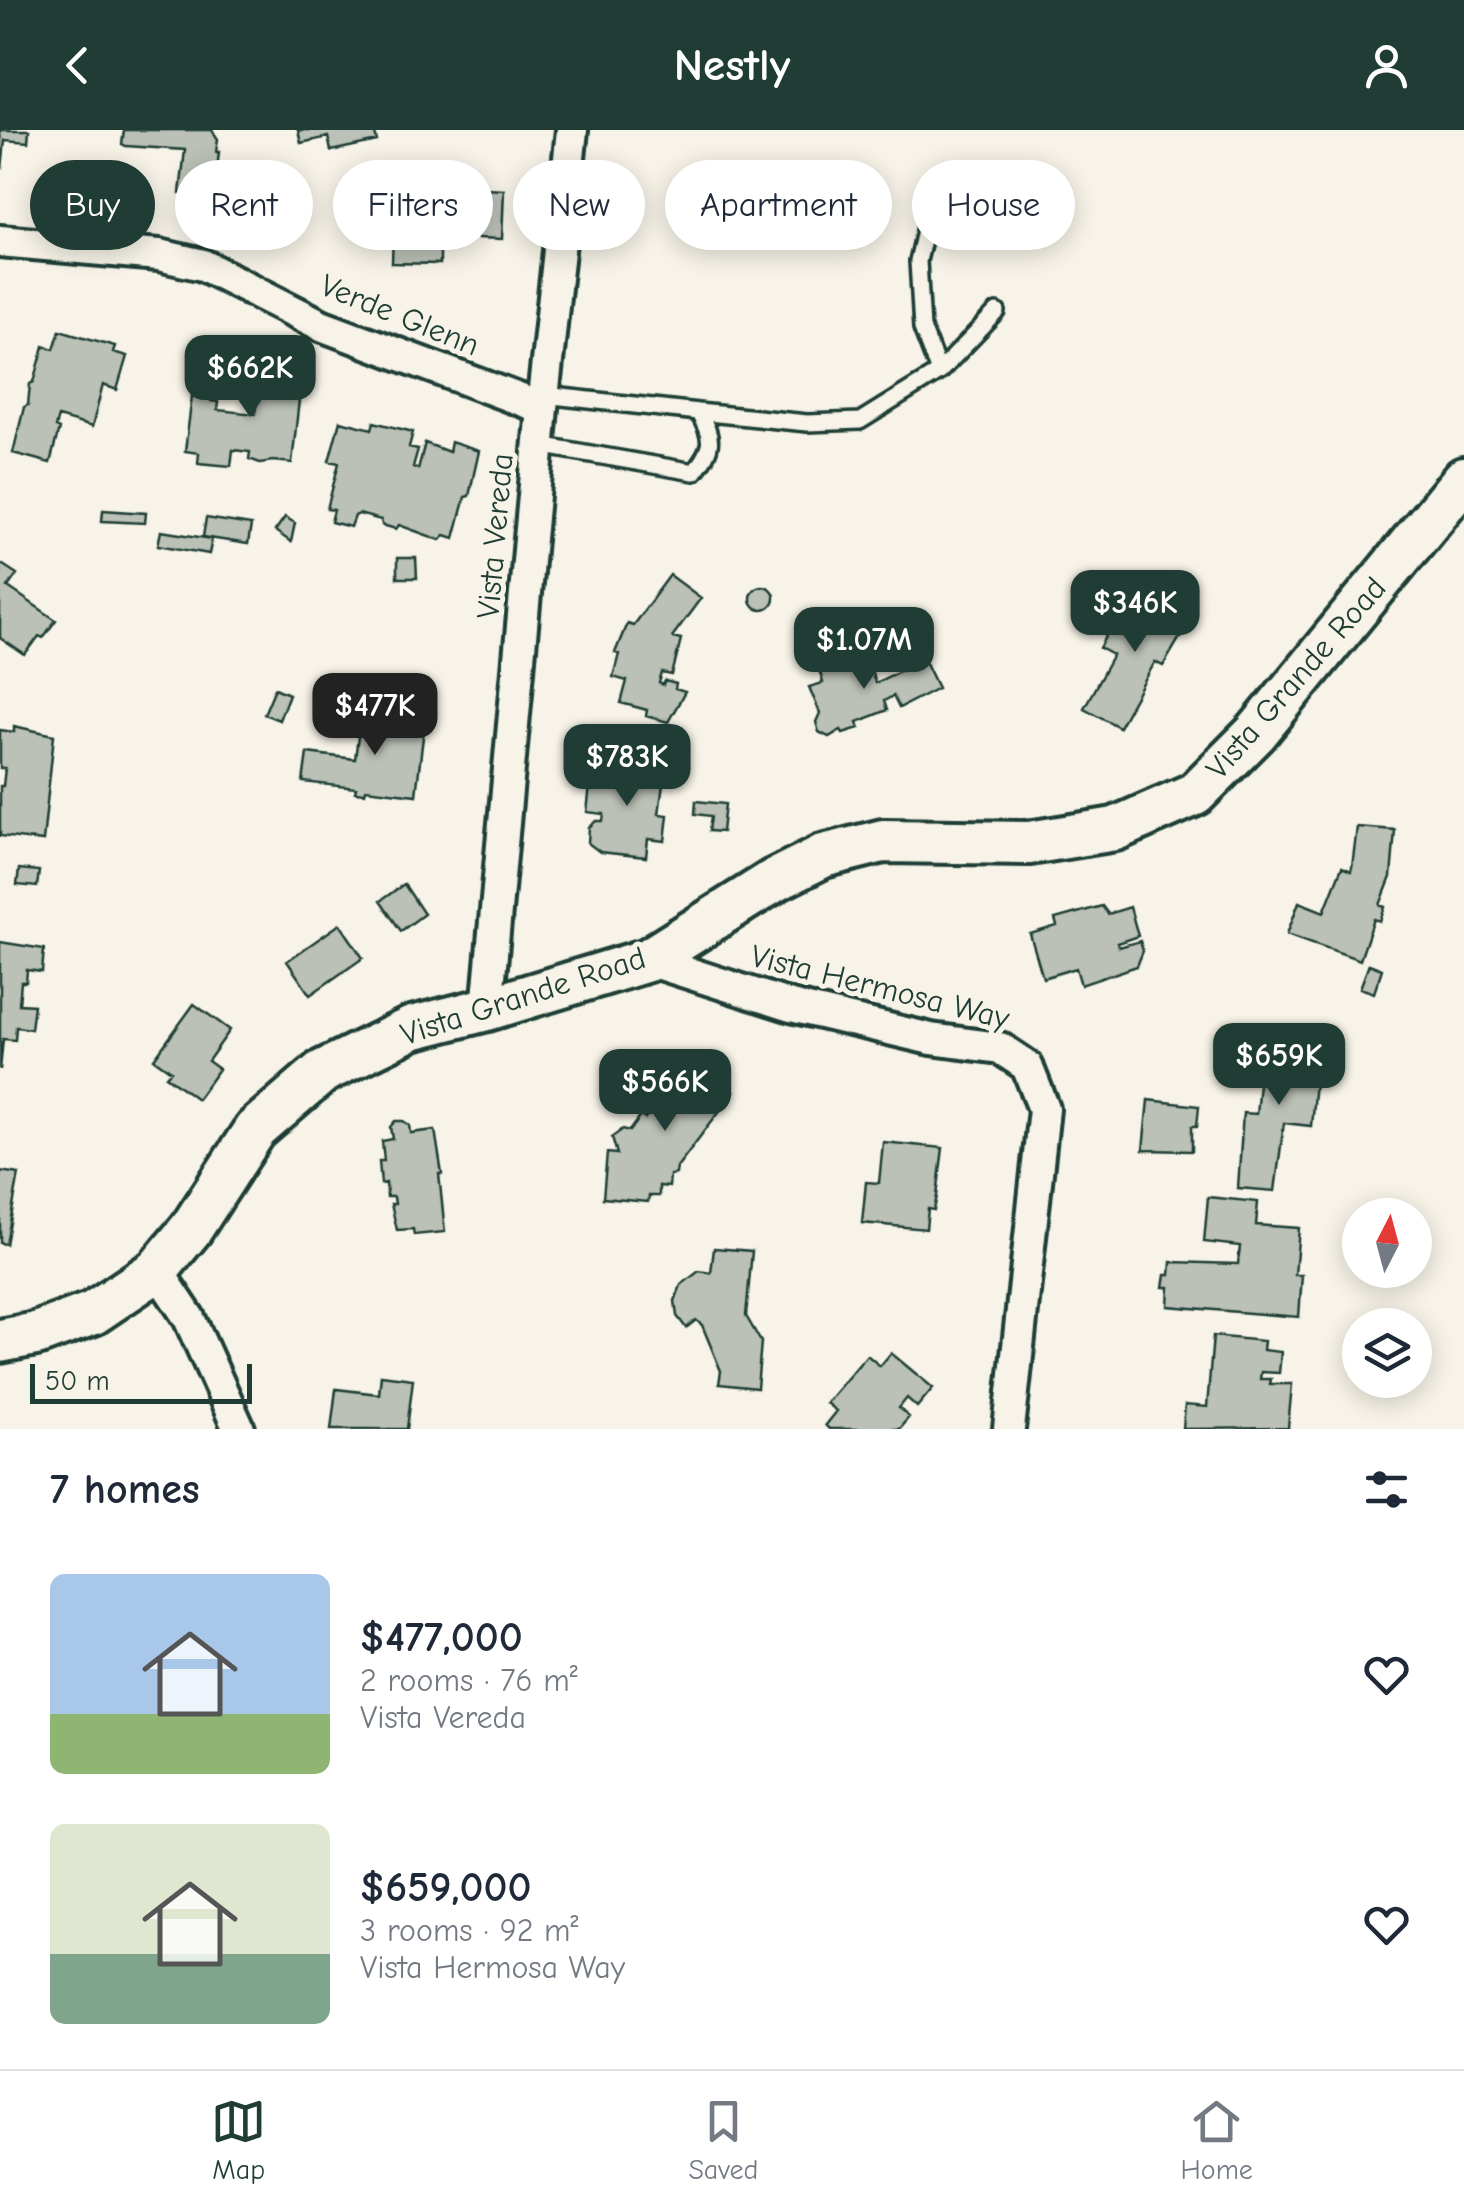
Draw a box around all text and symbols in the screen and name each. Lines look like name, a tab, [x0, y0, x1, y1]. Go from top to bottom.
icon: back	[50, 38, 105, 93]
icon: person	[1359, 38, 1414, 93]
text: Nestly	[674, 39, 790, 91]
chip: Buy	[30, 160, 155, 250]
chip: Rent	[175, 160, 313, 250]
chip: Filters	[333, 160, 493, 250]
chip: New	[513, 160, 645, 250]
chip: Apartment	[665, 160, 892, 250]
chip: House	[912, 160, 1075, 250]
street label: Verde Glenn	[315, 266, 485, 364]
pin: $662K	[180, 335, 320, 420]
text: $662K	[207, 349, 293, 386]
street label: Vista Vereda	[469, 452, 521, 620]
pin: $346K	[1065, 570, 1205, 655]
street label: Vista Grande Road	[1198, 570, 1394, 786]
text: $346K	[1093, 584, 1177, 621]
pin: $1.07M	[783, 607, 945, 692]
text: $1.07M	[816, 621, 912, 658]
pin: $477K	[305, 673, 445, 758]
text: $477K	[334, 687, 416, 724]
pin: $783K	[557, 724, 697, 809]
text: $783K	[586, 738, 668, 775]
street label: Vista Hermosa Way	[747, 937, 1014, 1037]
street label: Vista Grande Road	[396, 939, 650, 1053]
pin: $659K	[1209, 1023, 1349, 1108]
text: $659K	[1235, 1037, 1323, 1074]
pin: $566K	[595, 1049, 735, 1134]
text: $566K	[621, 1063, 709, 1100]
north arrow	[1342, 1198, 1432, 1288]
map controls	[1342, 1198, 1432, 1398]
button: layers	[1342, 1308, 1432, 1398]
scale bar	[30, 1359, 252, 1404]
text: 50 m	[45, 1365, 110, 1397]
icon: filters	[1359, 1462, 1414, 1517]
text: 7 homes	[50, 1465, 200, 1514]
text: $477,000	[360, 1613, 523, 1662]
icon: home	[130, 1614, 250, 1734]
icon: heart	[1359, 1647, 1414, 1702]
text: 2 rooms · 76 m²	[360, 1662, 578, 1699]
text: Vista Vereda	[360, 1699, 526, 1736]
text: $659,000	[360, 1863, 532, 1912]
icon: home	[130, 1864, 250, 1984]
icon: heart	[1359, 1897, 1414, 1952]
text: 3 rooms · 92 m²	[360, 1912, 579, 1949]
text: Vista Hermosa Way	[360, 1949, 625, 1986]
tab: Map	[211, 2094, 266, 2186]
tab: Saved	[688, 2094, 758, 2186]
tab: Home	[1181, 2094, 1253, 2186]

